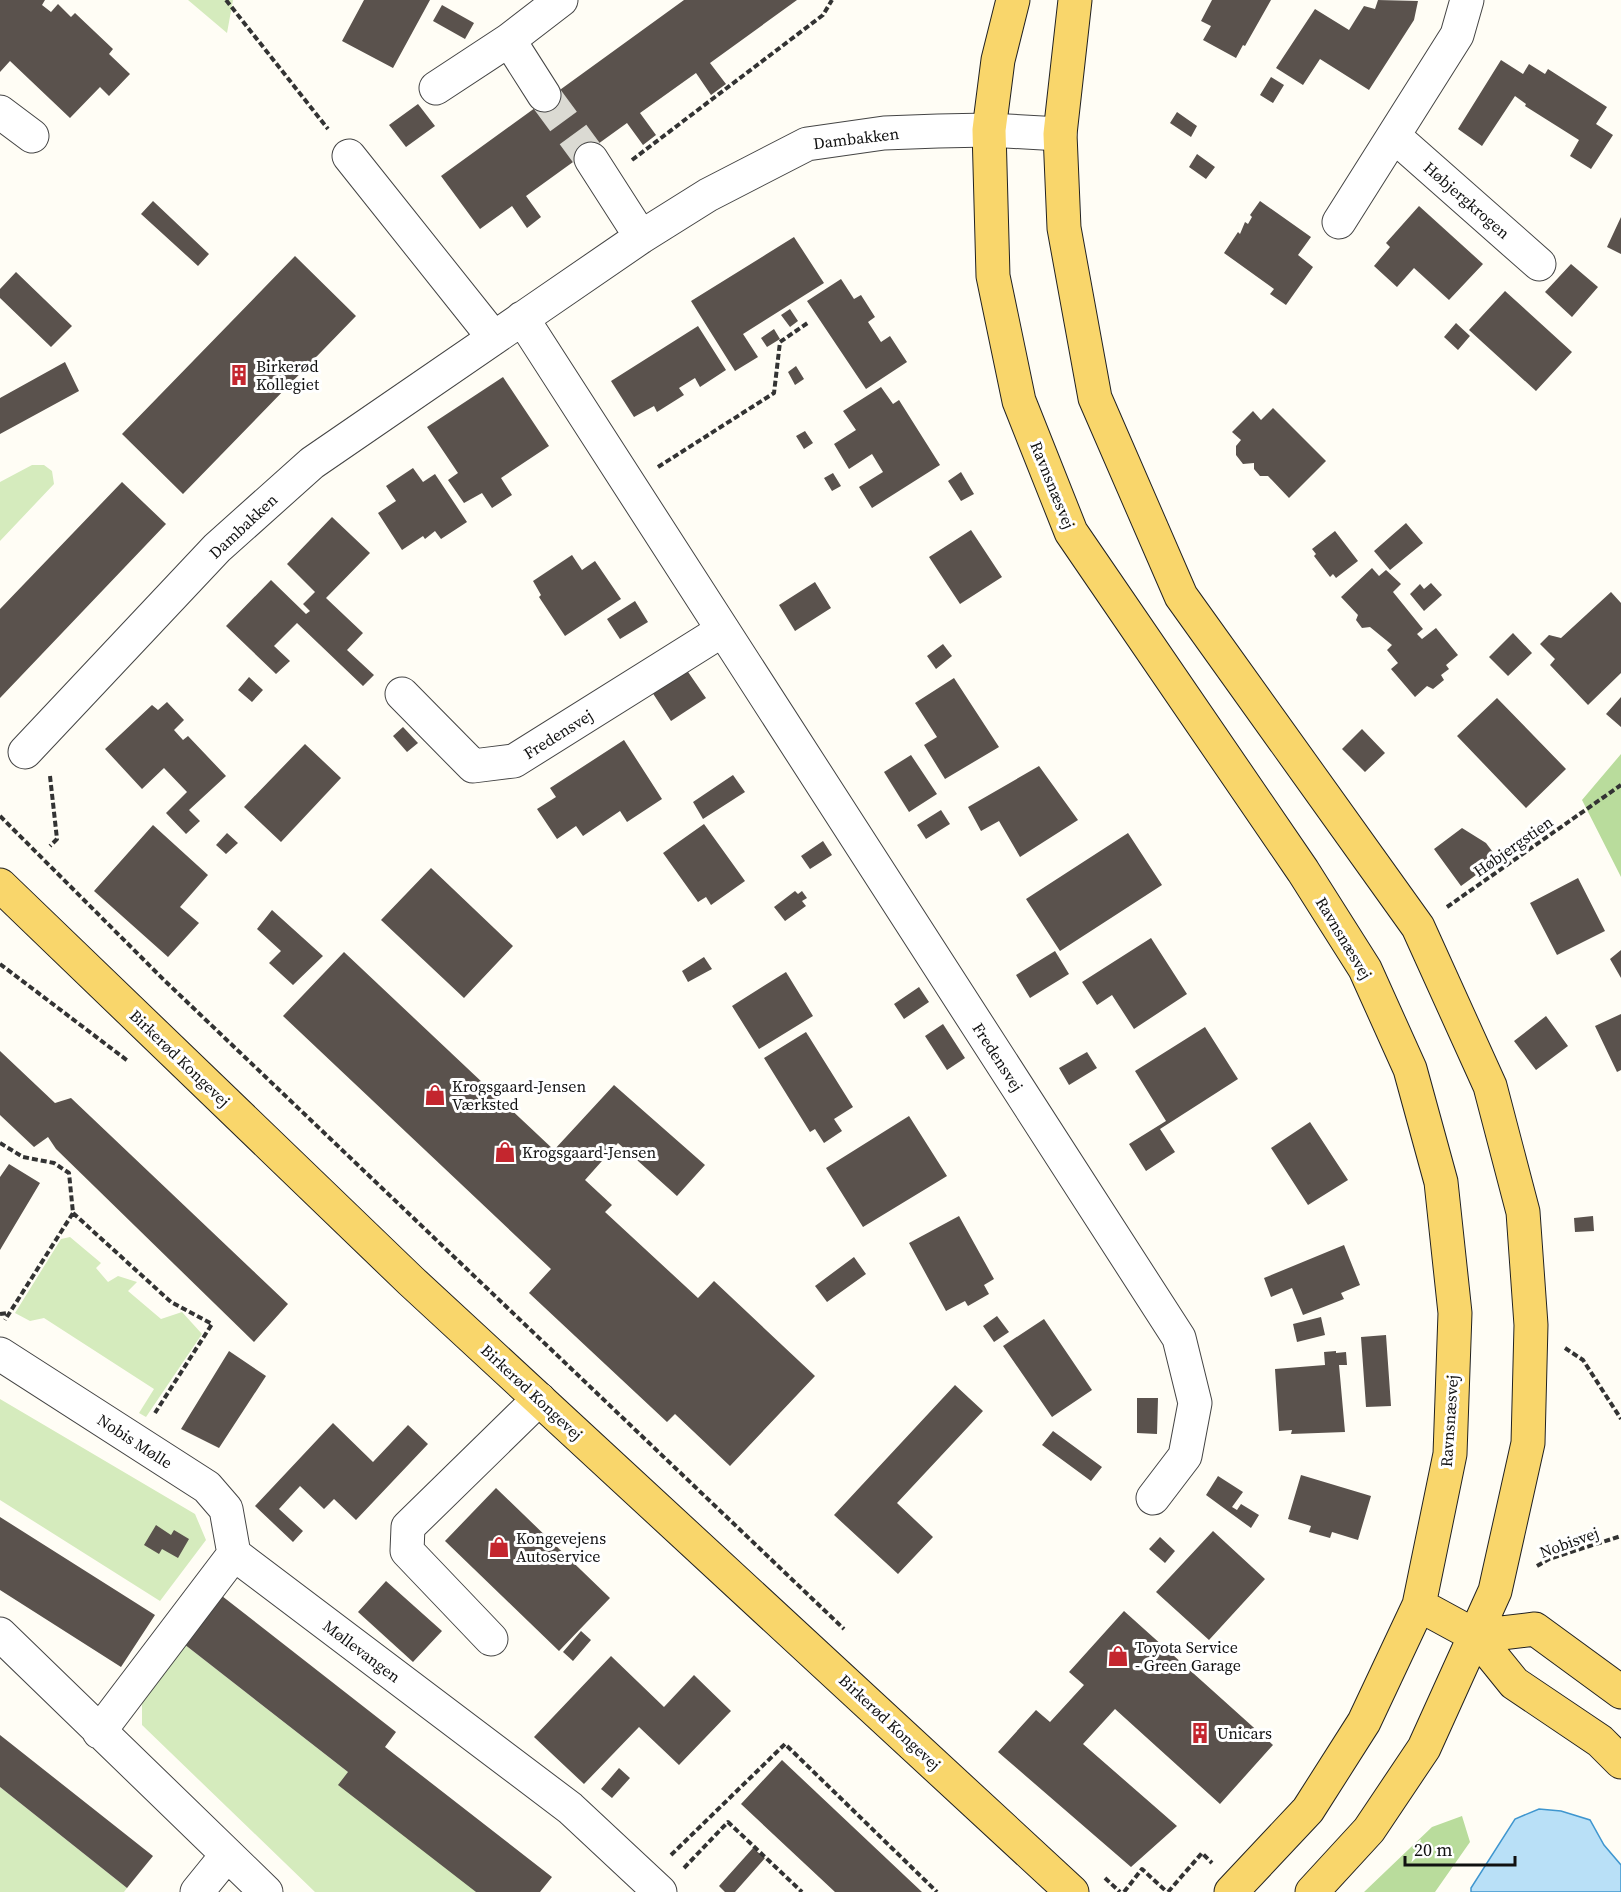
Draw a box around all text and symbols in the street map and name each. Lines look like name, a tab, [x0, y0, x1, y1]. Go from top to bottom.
street label: Dambakken	[812, 122, 900, 154]
street label: Høbjergkrogen	[1419, 156, 1515, 244]
place label: Birkerød Kollegiet	[256, 355, 320, 395]
building icon: Birkerød Kollegiet	[227, 363, 251, 387]
street label: Ravnsnæsvej	[1025, 438, 1081, 532]
street label: Dambakken	[204, 488, 282, 563]
street label: Fredensvej	[519, 704, 597, 764]
street label: Høbjergstien	[1469, 810, 1557, 882]
street label: Ravnsnæsvej	[1311, 893, 1377, 983]
street label: Birkerød Kongevej	[125, 1004, 235, 1112]
street label: Fredensvej	[968, 1018, 1028, 1096]
place label: Krogsgaard-Jensen Værksted	[452, 1075, 586, 1115]
shop icon: Krogsgaard-Jensen Værksted	[423, 1083, 447, 1107]
shop icon: Krogsgaard-Jensen	[493, 1140, 517, 1164]
place label: Krogsgaard-Jensen	[522, 1141, 656, 1163]
street label: Birkerød Kongevej	[476, 1339, 588, 1445]
street label: Ravnsnæsvej	[1435, 1374, 1463, 1468]
street label: Nobis Mølle	[93, 1409, 177, 1473]
street label: Nobisvej	[1536, 1521, 1602, 1563]
place label: Kongevejens Autoservice	[516, 1527, 606, 1567]
shop icon: Kongevejens Autoservice	[487, 1535, 511, 1559]
street label: Møllevangen	[319, 1615, 406, 1688]
place label: Toyota Service - Green Garage	[1135, 1636, 1241, 1676]
shop icon: Toyota Service - Green Garage	[1106, 1644, 1130, 1668]
street label: Birkerød Kongevej	[834, 1669, 946, 1775]
building icon: Unicars	[1188, 1721, 1212, 1745]
place label: Unicars	[1217, 1722, 1272, 1744]
scale bar	[1405, 1829, 1514, 1867]
text: 20 m	[1414, 1837, 1452, 1862]

